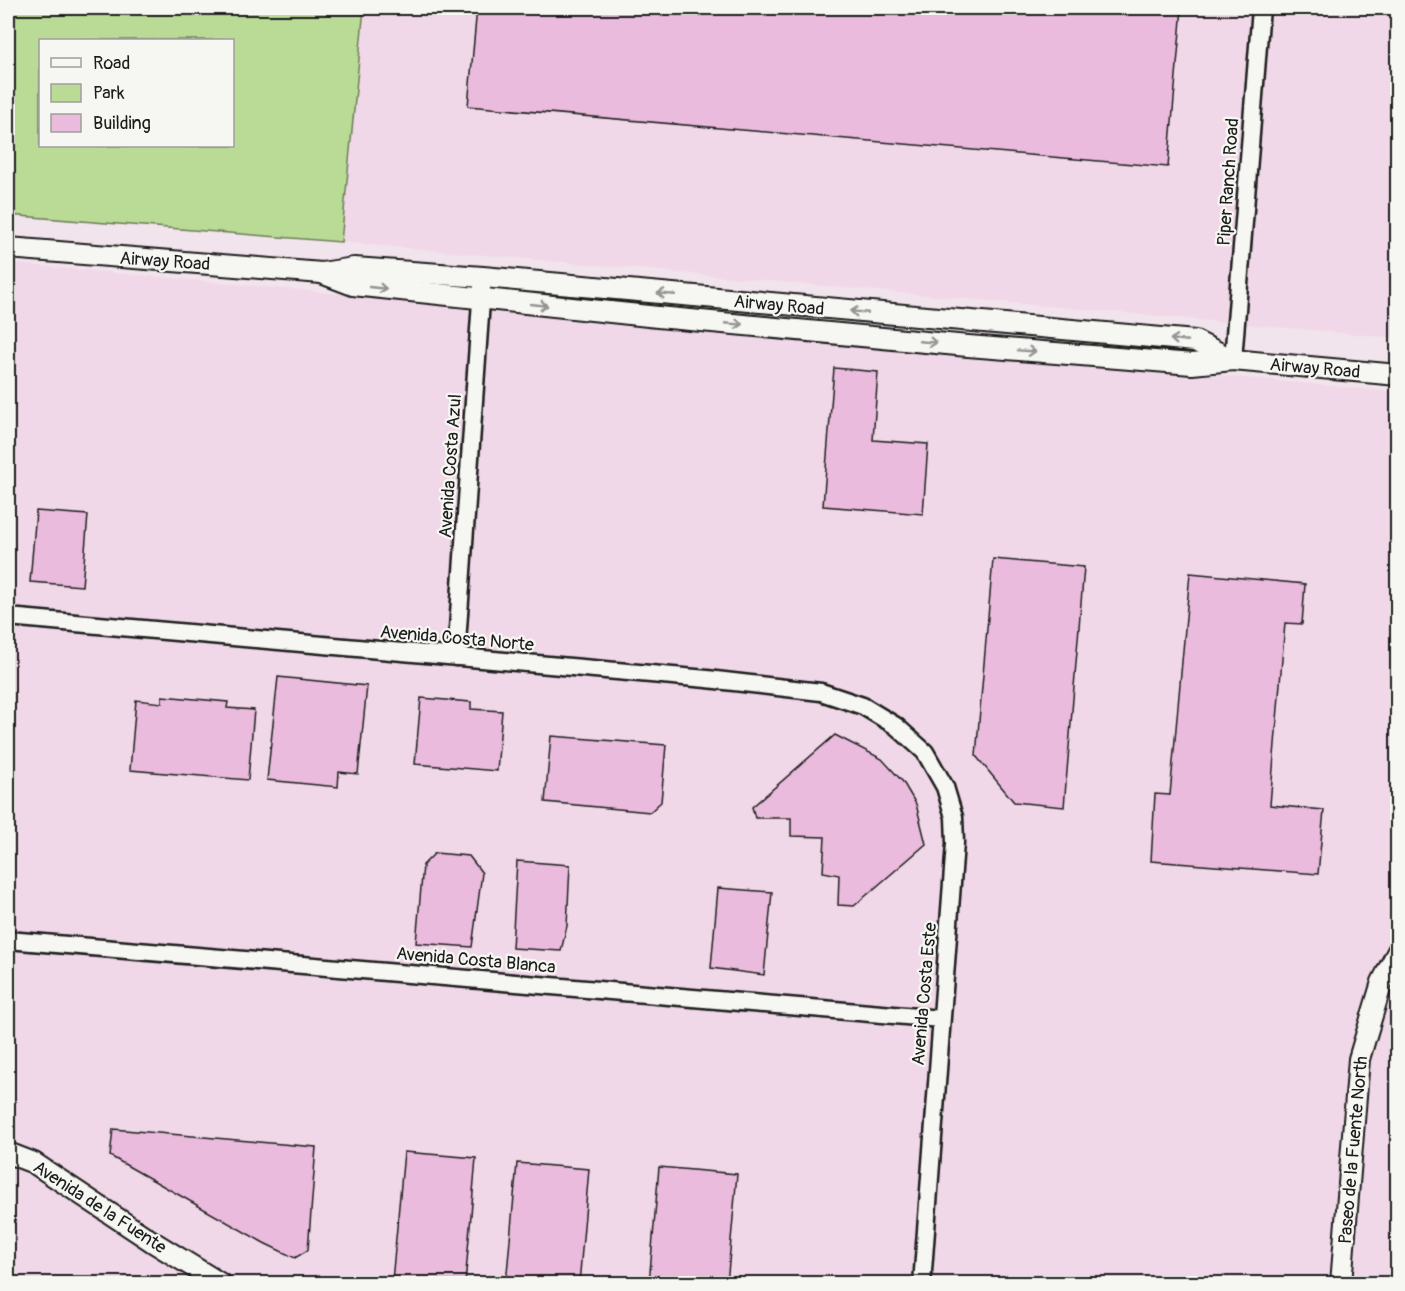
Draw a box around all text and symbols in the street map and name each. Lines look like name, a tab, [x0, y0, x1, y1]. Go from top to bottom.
legend	[39, 39, 234, 147]
text: Road	[93, 52, 130, 75]
text: Park	[93, 82, 125, 105]
text: Building	[93, 112, 151, 135]
street label: Piper Ranch Road	[1213, 117, 1244, 247]
street label: Airway Road	[119, 247, 211, 276]
one-way arrow	[368, 283, 387, 294]
one-way arrow	[657, 288, 677, 299]
street label: Airway Road	[733, 290, 825, 321]
one-way arrow	[529, 300, 549, 311]
one-way arrow	[850, 306, 870, 317]
one-way arrow	[723, 319, 743, 330]
one-way arrow	[1170, 334, 1190, 345]
one-way arrow	[917, 337, 937, 348]
one-way arrow	[1016, 345, 1036, 356]
street label: Airway Road	[1269, 353, 1361, 384]
street label: Avenida Costa Azul	[434, 393, 467, 539]
street label: Avenida Costa Norte	[379, 620, 535, 657]
street label: Avenida Costa Este	[907, 921, 942, 1067]
street label: Avenida Costa Blanca	[395, 942, 557, 979]
street label: Paseo de la Fuente North	[1334, 1055, 1373, 1245]
street label: Avenida de la Fuente	[29, 1156, 171, 1259]

